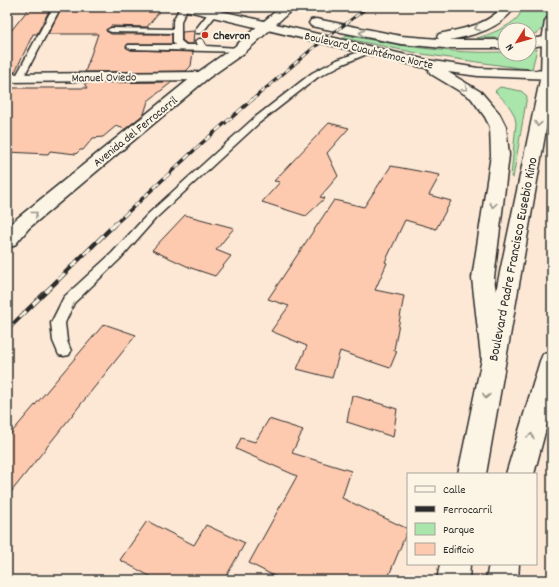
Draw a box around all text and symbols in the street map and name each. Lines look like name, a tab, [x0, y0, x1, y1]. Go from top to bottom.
north arrow	[497, 22, 537, 62]
one-way arrow	[474, 24, 481, 32]
place label: Chevron	[213, 28, 251, 45]
street label: Boulevard Cuauhtémoc Norte	[303, 28, 435, 75]
marker: Chevron	[200, 30, 210, 40]
one-way arrow	[359, 30, 366, 38]
text: N	[502, 39, 519, 54]
street label: Manuel Oviedo	[72, 69, 136, 88]
one-way arrow	[461, 83, 468, 90]
street label: Avenida del Ferrocarril	[90, 93, 182, 172]
one-way arrow	[535, 121, 543, 127]
street label: Boulevard Padre Francisco Eusebio Kino	[484, 156, 544, 363]
one-way arrow	[489, 202, 498, 208]
one-way arrow	[30, 211, 37, 218]
one-way arrow	[482, 393, 491, 399]
one-way arrow	[526, 433, 535, 440]
legend	[407, 473, 537, 565]
text: Calle	[443, 482, 466, 499]
text: Ferrocarril	[443, 502, 492, 519]
text: Parque	[443, 522, 474, 539]
text: Edificio	[443, 542, 474, 559]

